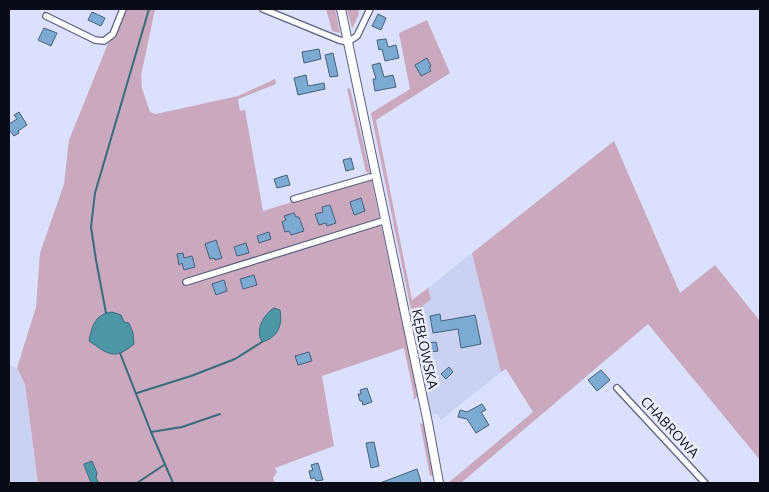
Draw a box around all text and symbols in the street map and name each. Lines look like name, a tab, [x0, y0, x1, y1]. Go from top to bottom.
street label: KĘBŁOWSKA	[409, 308, 441, 390]
street label: CHABROWA	[638, 393, 702, 461]

